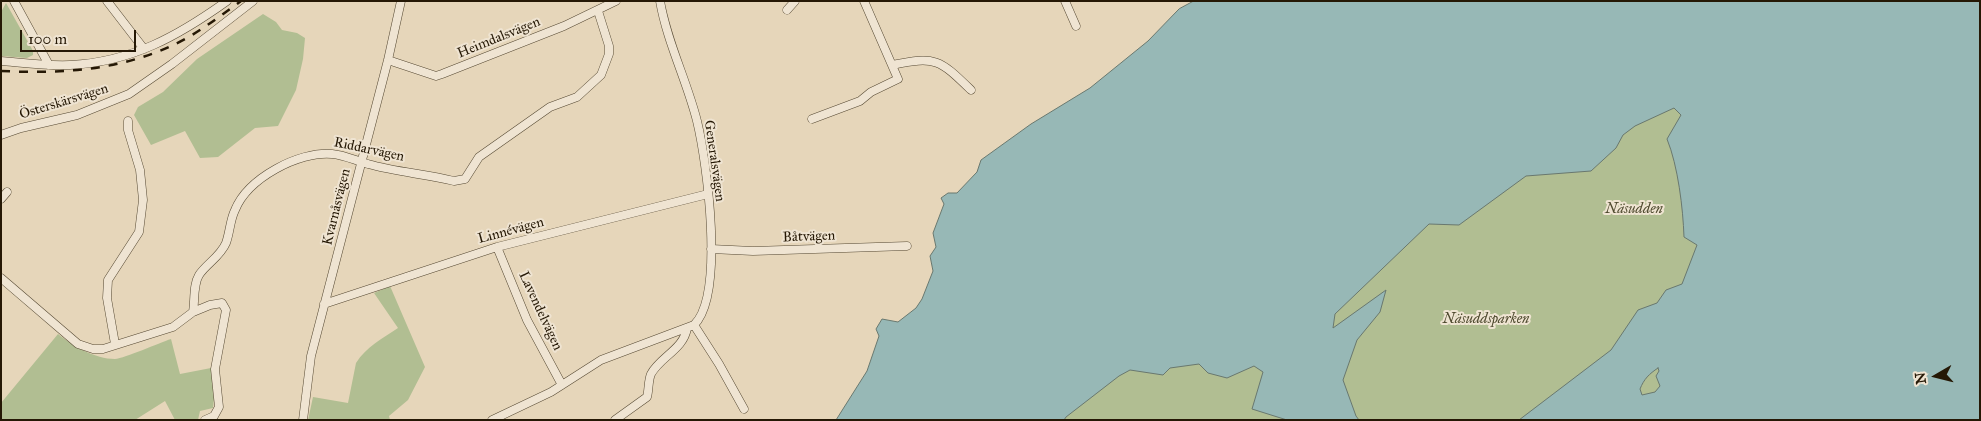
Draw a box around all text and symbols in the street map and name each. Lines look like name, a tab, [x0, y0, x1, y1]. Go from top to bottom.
street label: Heimdalsvägen	[455, 14, 543, 62]
scale bar	[22, 20, 139, 52]
text: 100 m	[28, 30, 67, 48]
street label: Österskärsvägen	[17, 80, 111, 124]
street label: Generalsvägen	[700, 119, 728, 203]
street label: Riddarvägen	[332, 134, 406, 166]
street label: Kvarnåsvägen	[319, 167, 355, 247]
park label: Näsudden	[1605, 202, 1663, 218]
street label: Linnévägen	[476, 214, 546, 248]
street label: Båtvägen	[782, 228, 836, 246]
street label: Lavendelvägen	[514, 269, 566, 353]
park label: Näsuddsparken	[1443, 312, 1529, 328]
north arrow	[1911, 351, 1961, 401]
text: N	[1911, 371, 1930, 385]

